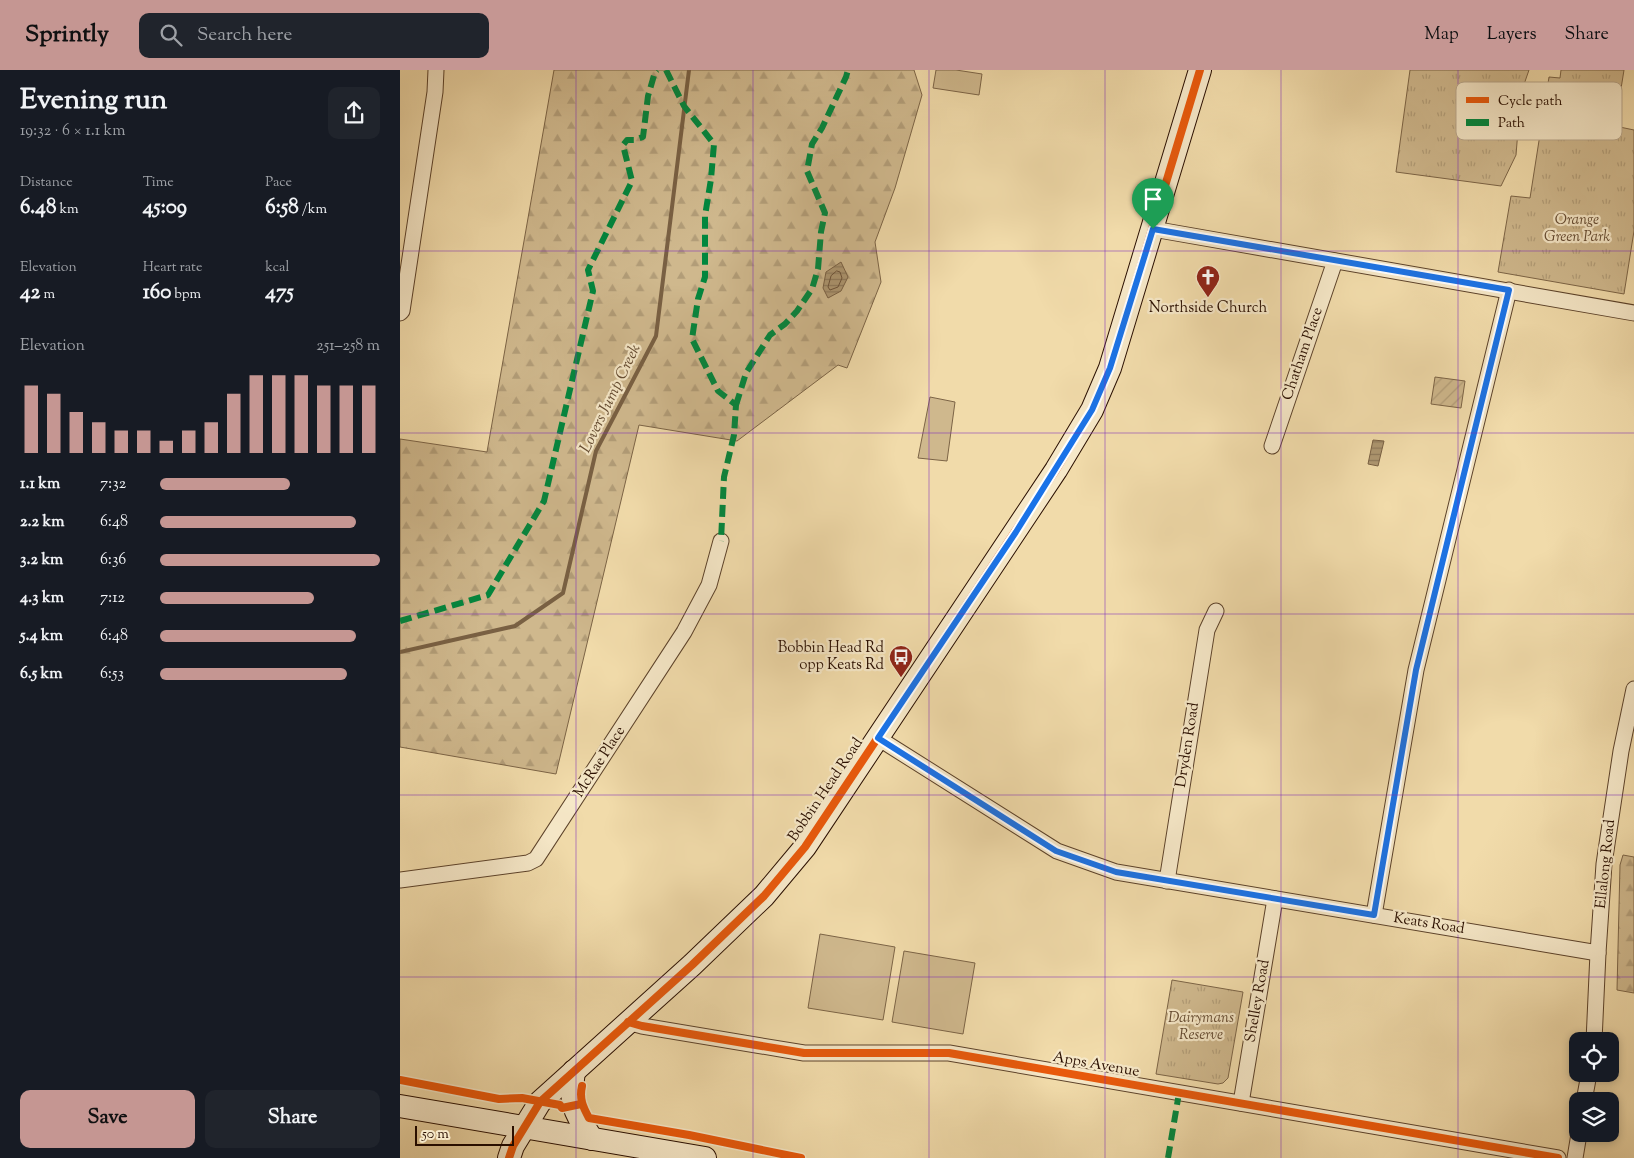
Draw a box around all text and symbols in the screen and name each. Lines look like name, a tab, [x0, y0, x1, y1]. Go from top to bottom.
search box	[139, 13, 489, 58]
text: Sprintly	[25, 18, 109, 52]
icon: search	[157, 21, 185, 49]
text: Search here	[197, 22, 292, 49]
text: Map	[1424, 22, 1459, 48]
text: Layers	[1487, 22, 1537, 48]
text: Share	[1565, 22, 1609, 48]
text: Evening run	[20, 81, 167, 121]
legend	[1456, 82, 1622, 140]
button: share	[328, 87, 380, 139]
text: Cycle path	[1498, 92, 1562, 112]
text: Path	[1498, 114, 1525, 134]
text: 19:32 · 6 × 1.1 km	[20, 120, 126, 143]
text: Distance	[20, 173, 73, 193]
text: Time	[143, 173, 174, 193]
text: Pace	[265, 173, 292, 193]
pin	[1132, 178, 1174, 229]
icon: arrive	[1139, 185, 1167, 213]
text: 6.48	[20, 193, 56, 223]
text: 45:09	[143, 193, 187, 223]
text: 6:58	[265, 193, 299, 223]
text: km	[56, 200, 79, 220]
text: /km	[299, 200, 327, 220]
park label: Orange Green Park	[1544, 210, 1610, 248]
text: Elevation	[20, 258, 77, 278]
text: Heart rate	[143, 258, 202, 278]
text: kcal	[265, 258, 289, 278]
church icon: Northside Church	[1195, 264, 1221, 298]
text: 42	[20, 278, 40, 308]
text: 160	[143, 278, 171, 308]
text: 475	[265, 278, 294, 308]
text: m	[40, 285, 55, 305]
text: bpm	[171, 285, 201, 305]
place label: Northside Church	[1149, 298, 1268, 319]
street label: Chatham Place	[1277, 305, 1329, 403]
text: Elevation	[20, 335, 85, 358]
text: 251–258 m	[316, 335, 380, 358]
water label: Lovers Jump Creek	[575, 341, 647, 457]
text: 1.1 km	[20, 473, 60, 496]
text: 7:32	[100, 473, 126, 496]
text: 2.2 km	[20, 511, 64, 534]
text: 6:48	[100, 511, 128, 534]
text: 3.2 km	[20, 549, 63, 572]
text: 6:36	[100, 549, 126, 572]
text: 4.3 km	[20, 587, 64, 610]
text: 7:12	[100, 587, 125, 610]
text: 5.4 km	[20, 625, 63, 648]
text: 6:48	[100, 625, 128, 648]
place label: Bobbin Head Rd opp Keats Rd	[778, 638, 885, 676]
bus stop icon: Bobbin Head Rd opp Keats Rd	[888, 644, 914, 678]
text: 6.5 km	[20, 663, 63, 686]
text: 6:53	[100, 663, 124, 686]
street label: Dryden Road	[1171, 700, 1205, 789]
street label: McRae Place	[569, 722, 631, 802]
street label: Bobbin Head Road	[783, 734, 869, 846]
street label: Ellalong Road	[1591, 818, 1621, 910]
street label: Keats Road	[1392, 908, 1467, 940]
street label: Shelley Road	[1240, 957, 1276, 1044]
park label: Dairymans Reserve	[1168, 1008, 1234, 1046]
map controls	[1569, 1032, 1619, 1142]
button: locate	[1569, 1032, 1619, 1082]
street label: Apps Avenue	[1051, 1047, 1141, 1083]
button: Save	[20, 1090, 195, 1148]
button: Share	[205, 1090, 380, 1148]
button: layers	[1569, 1092, 1619, 1142]
scale bar	[415, 1123, 514, 1146]
text: 50 m	[422, 1125, 449, 1145]

